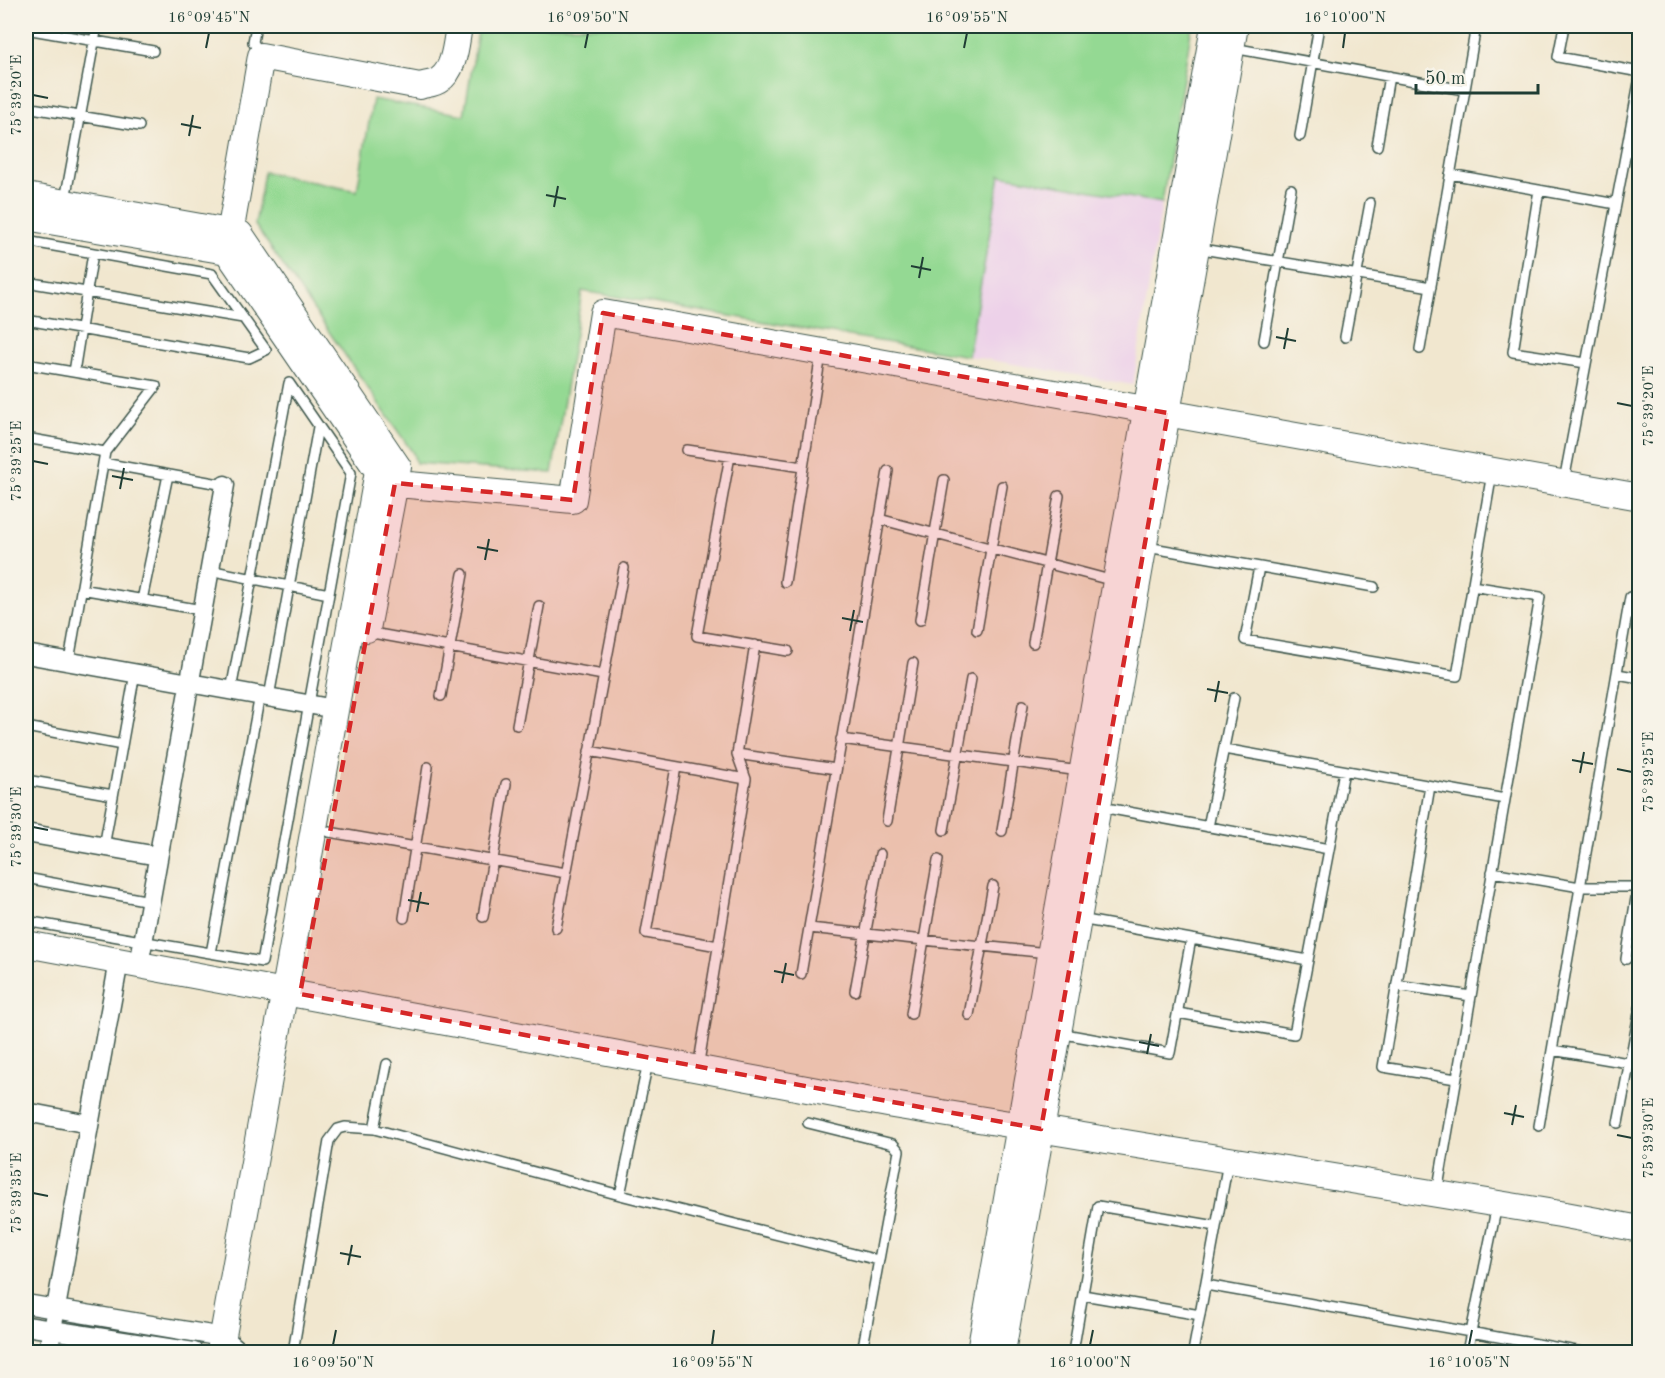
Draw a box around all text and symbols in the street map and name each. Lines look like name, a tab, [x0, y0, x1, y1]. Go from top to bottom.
text: 16°09'45"N	[168, 11, 250, 26]
text: 16°09'50"N	[547, 11, 629, 26]
text: 16°09'55"N	[926, 11, 1008, 26]
text: 16°10'00"N	[1304, 11, 1386, 26]
text: 75°39'20"E	[10, 55, 25, 135]
scale bar	[1416, 57, 1538, 95]
text: 50 m	[1425, 70, 1465, 88]
text: 75°39'20"E	[1642, 366, 1657, 446]
text: 75°39'25"E	[10, 421, 25, 501]
text: 75°39'25"E	[1642, 732, 1657, 812]
text: 75°39'30"E	[10, 787, 25, 867]
text: 75°39'30"E	[1642, 1098, 1657, 1178]
text: 75°39'35"E	[10, 1153, 25, 1233]
text: 16°09'50"N	[292, 1356, 374, 1371]
text: 16°09'55"N	[671, 1356, 753, 1371]
text: 16°10'00"N	[1049, 1356, 1131, 1371]
text: 16°10'05"N	[1428, 1356, 1510, 1371]

